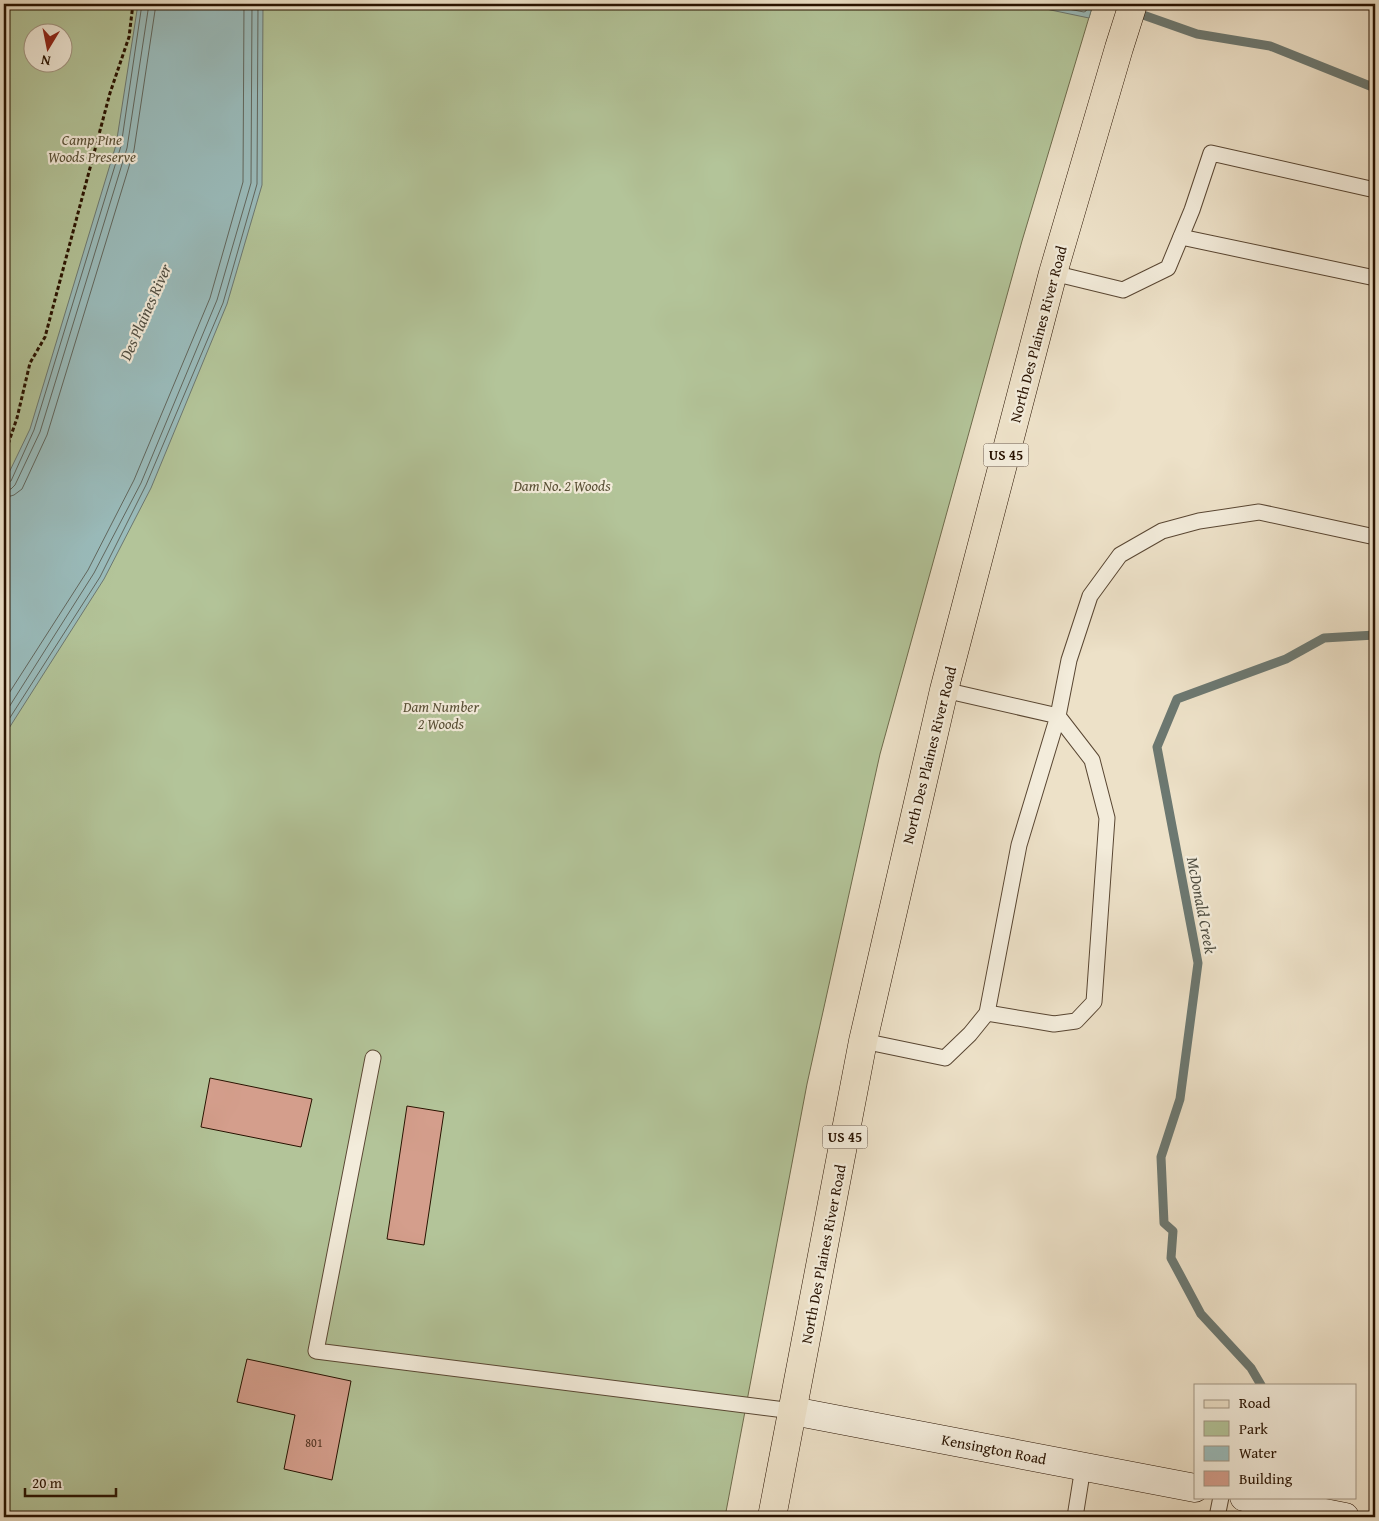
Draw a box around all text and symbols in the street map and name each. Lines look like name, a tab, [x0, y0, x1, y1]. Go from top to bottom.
north arrow	[22, 22, 72, 72]
text: N	[39, 50, 52, 71]
park label: Camp Pine Woods Preserve	[48, 129, 136, 167]
street label: North Des Plaines River Road	[1004, 243, 1072, 425]
water label: Des Plaines River	[113, 259, 177, 365]
road number: US 45	[984, 444, 1028, 466]
park label: Dam No. 2 Woods	[512, 475, 611, 496]
street label: North Des Plaines River Road	[897, 664, 961, 846]
park label: Dam Number 2 Woods	[402, 696, 479, 734]
water label: McDonald Creek	[1181, 854, 1223, 956]
road number: US 45	[822, 1126, 868, 1148]
street label: North Des Plaines River Road	[795, 1163, 851, 1345]
legend	[1194, 1384, 1356, 1498]
text: Road	[1239, 1392, 1270, 1413]
text: Park	[1239, 1418, 1268, 1439]
street label: Kensington Road	[940, 1429, 1048, 1469]
house number: 801	[305, 1434, 323, 1451]
text: Water	[1239, 1442, 1277, 1463]
scale bar	[25, 1466, 116, 1498]
text: Building	[1239, 1468, 1293, 1489]
text: 20 m	[32, 1472, 63, 1493]

